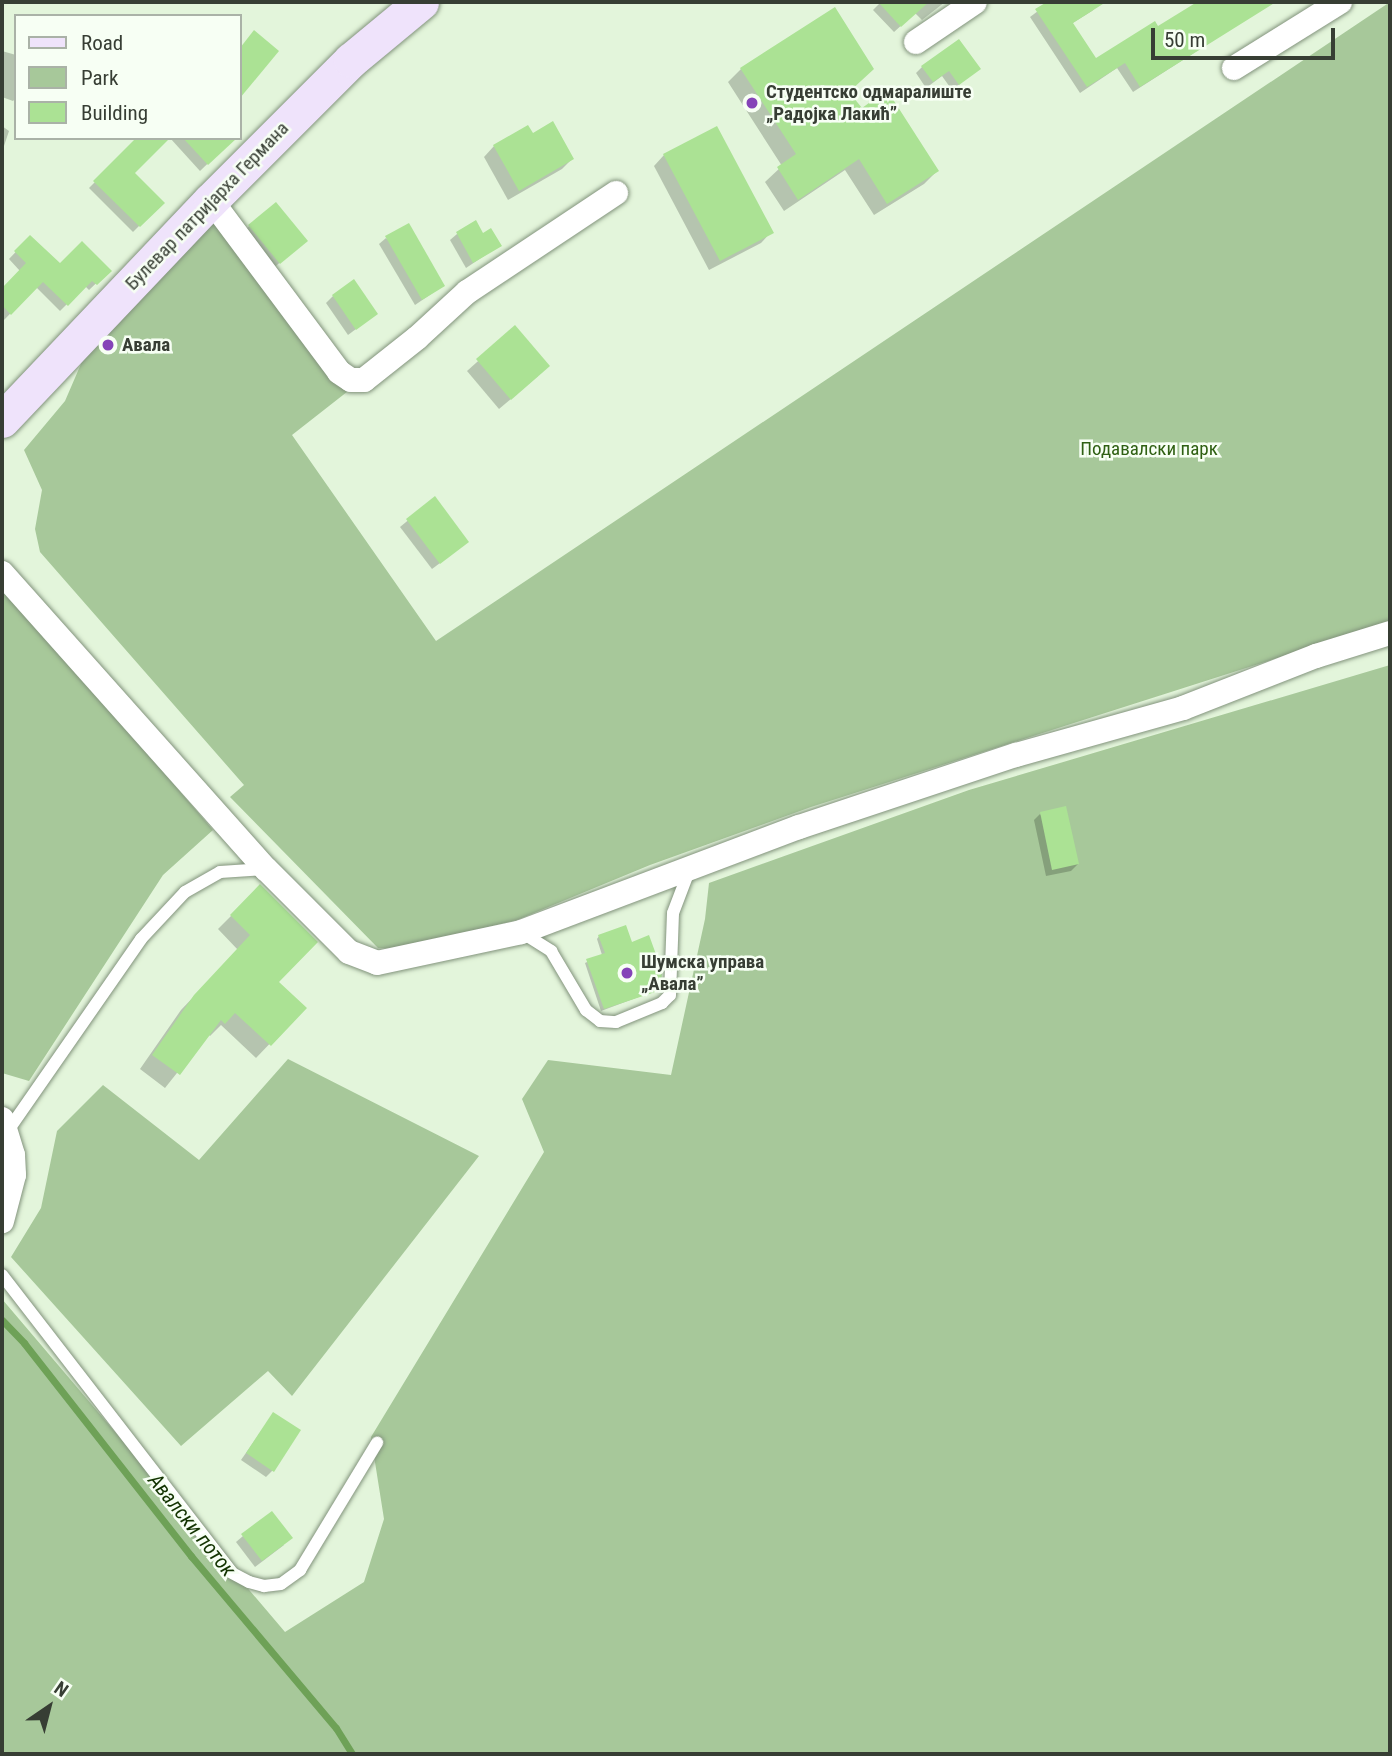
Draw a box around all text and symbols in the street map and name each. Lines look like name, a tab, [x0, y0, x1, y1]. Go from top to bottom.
legend	[14, 14, 242, 140]
scale bar	[1154, 14, 1338, 58]
text: 50 m	[1164, 28, 1205, 52]
text: Road	[81, 31, 123, 55]
text: Park	[81, 66, 118, 90]
place label: Студентско одмаралиште „Радојка Лакић”	[766, 81, 972, 125]
marker: Студентско одмаралиште „Радојка Лакић”	[744, 95, 760, 111]
text: Building	[81, 101, 148, 125]
street label: Булевар патријарха Германа	[121, 117, 293, 295]
place label: Авала	[122, 334, 170, 356]
marker: Авала	[100, 337, 116, 353]
park label: Подавалски парк	[1080, 438, 1218, 460]
place label: Шумска управа „Авала”	[641, 951, 764, 995]
marker: Шумска управа „Авала”	[619, 965, 635, 981]
water label: Авалски поток	[143, 1468, 241, 1582]
north arrow	[14, 1672, 84, 1742]
text: N	[50, 1677, 73, 1702]

